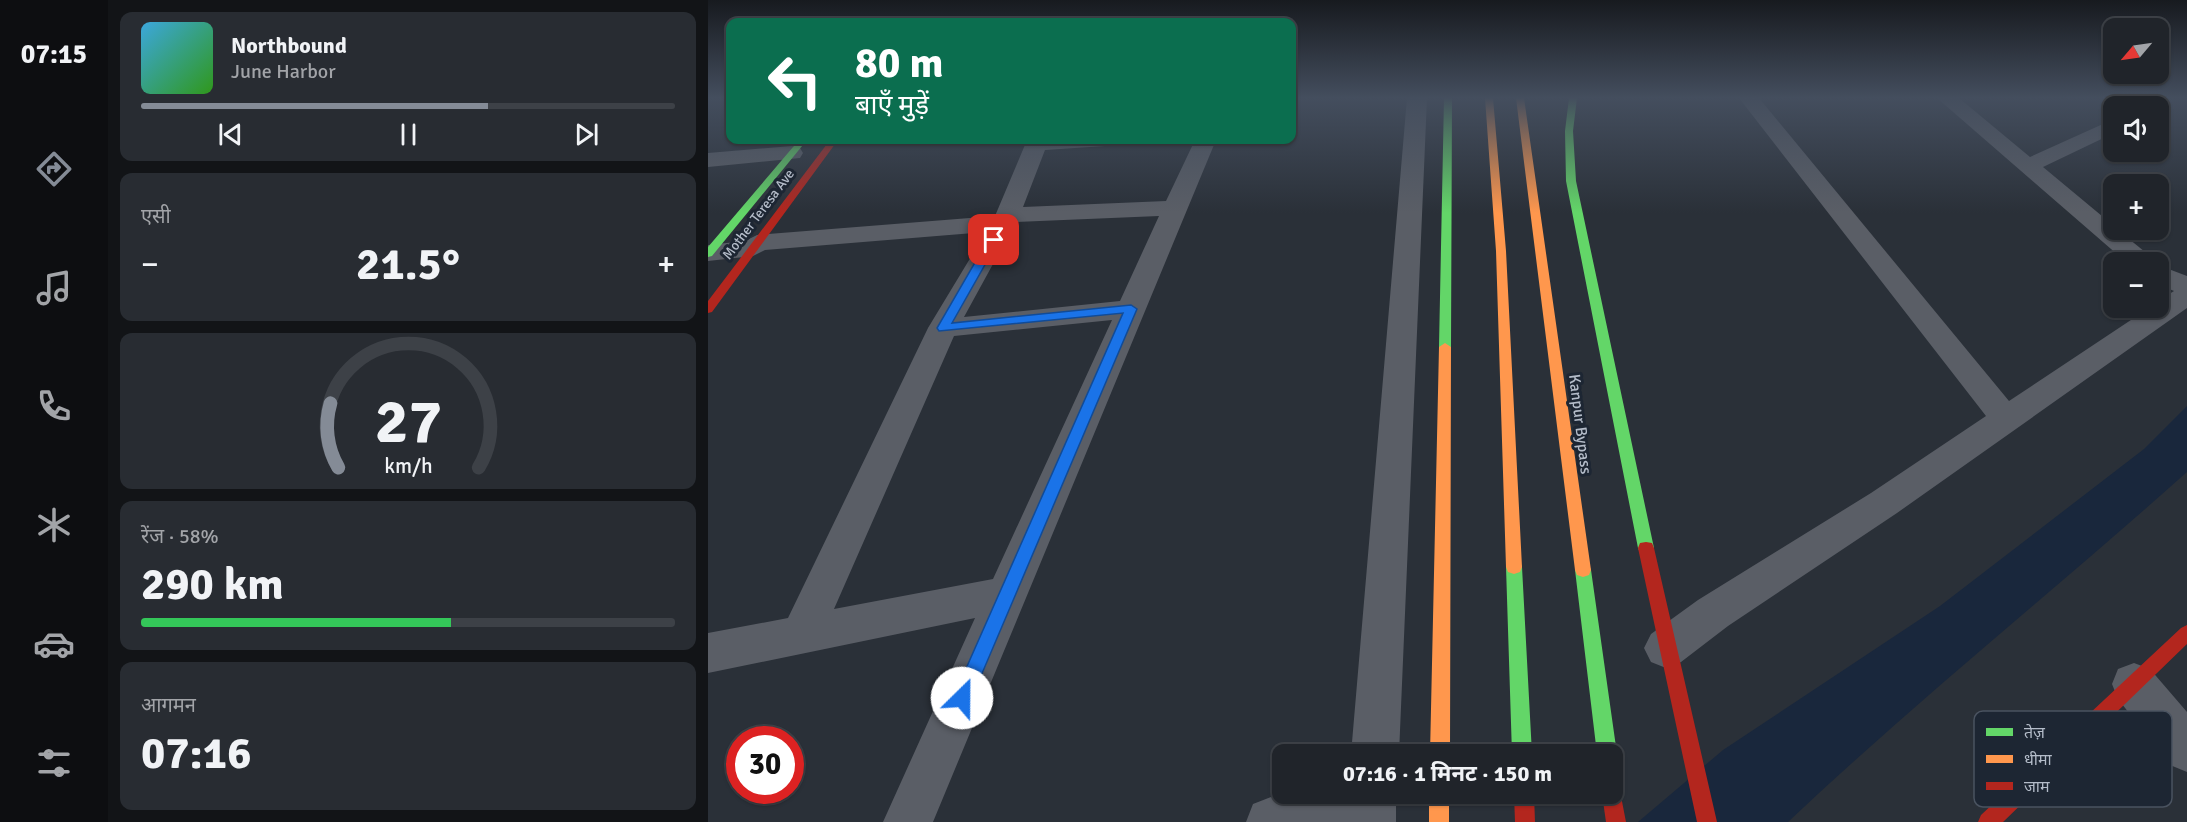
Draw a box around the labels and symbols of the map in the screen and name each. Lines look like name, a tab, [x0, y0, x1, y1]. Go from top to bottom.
north arrow	[2103, 18, 2169, 84]
street label: Mother Teresa Ave	[719, 166, 798, 263]
pin	[968, 214, 1019, 265]
street label: Kanpur Bypass	[1564, 373, 1596, 475]
position arrow	[930, 666, 994, 730]
legend	[1974, 711, 2172, 807]
text: तेज़	[2024, 723, 2046, 743]
speed limit sign: 30	[726, 726, 804, 804]
text: धीमा	[2024, 750, 2053, 770]
text: जाम	[2024, 777, 2050, 797]

